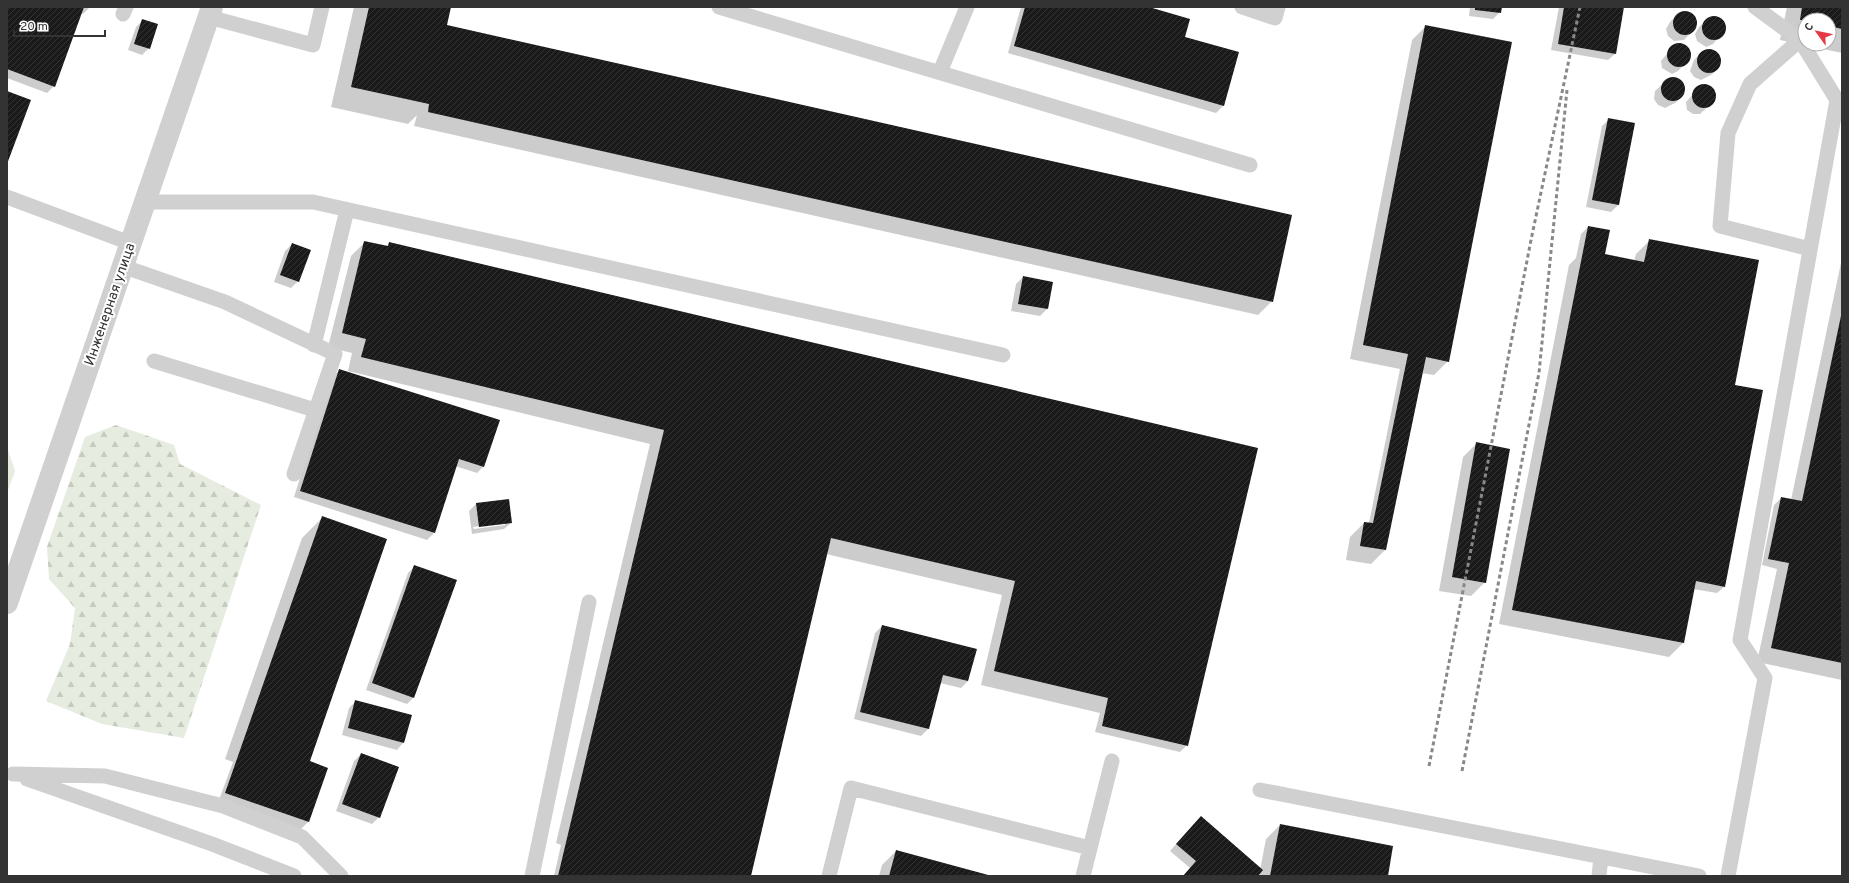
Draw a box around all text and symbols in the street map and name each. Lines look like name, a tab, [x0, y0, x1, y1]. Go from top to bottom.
scale bar	[14, 12, 105, 38]
north arrow	[1797, 12, 1837, 52]
text: 20 m	[20, 19, 48, 35]
text: С	[1802, 20, 1817, 34]
street label: Инженерная улица	[81, 241, 139, 368]

